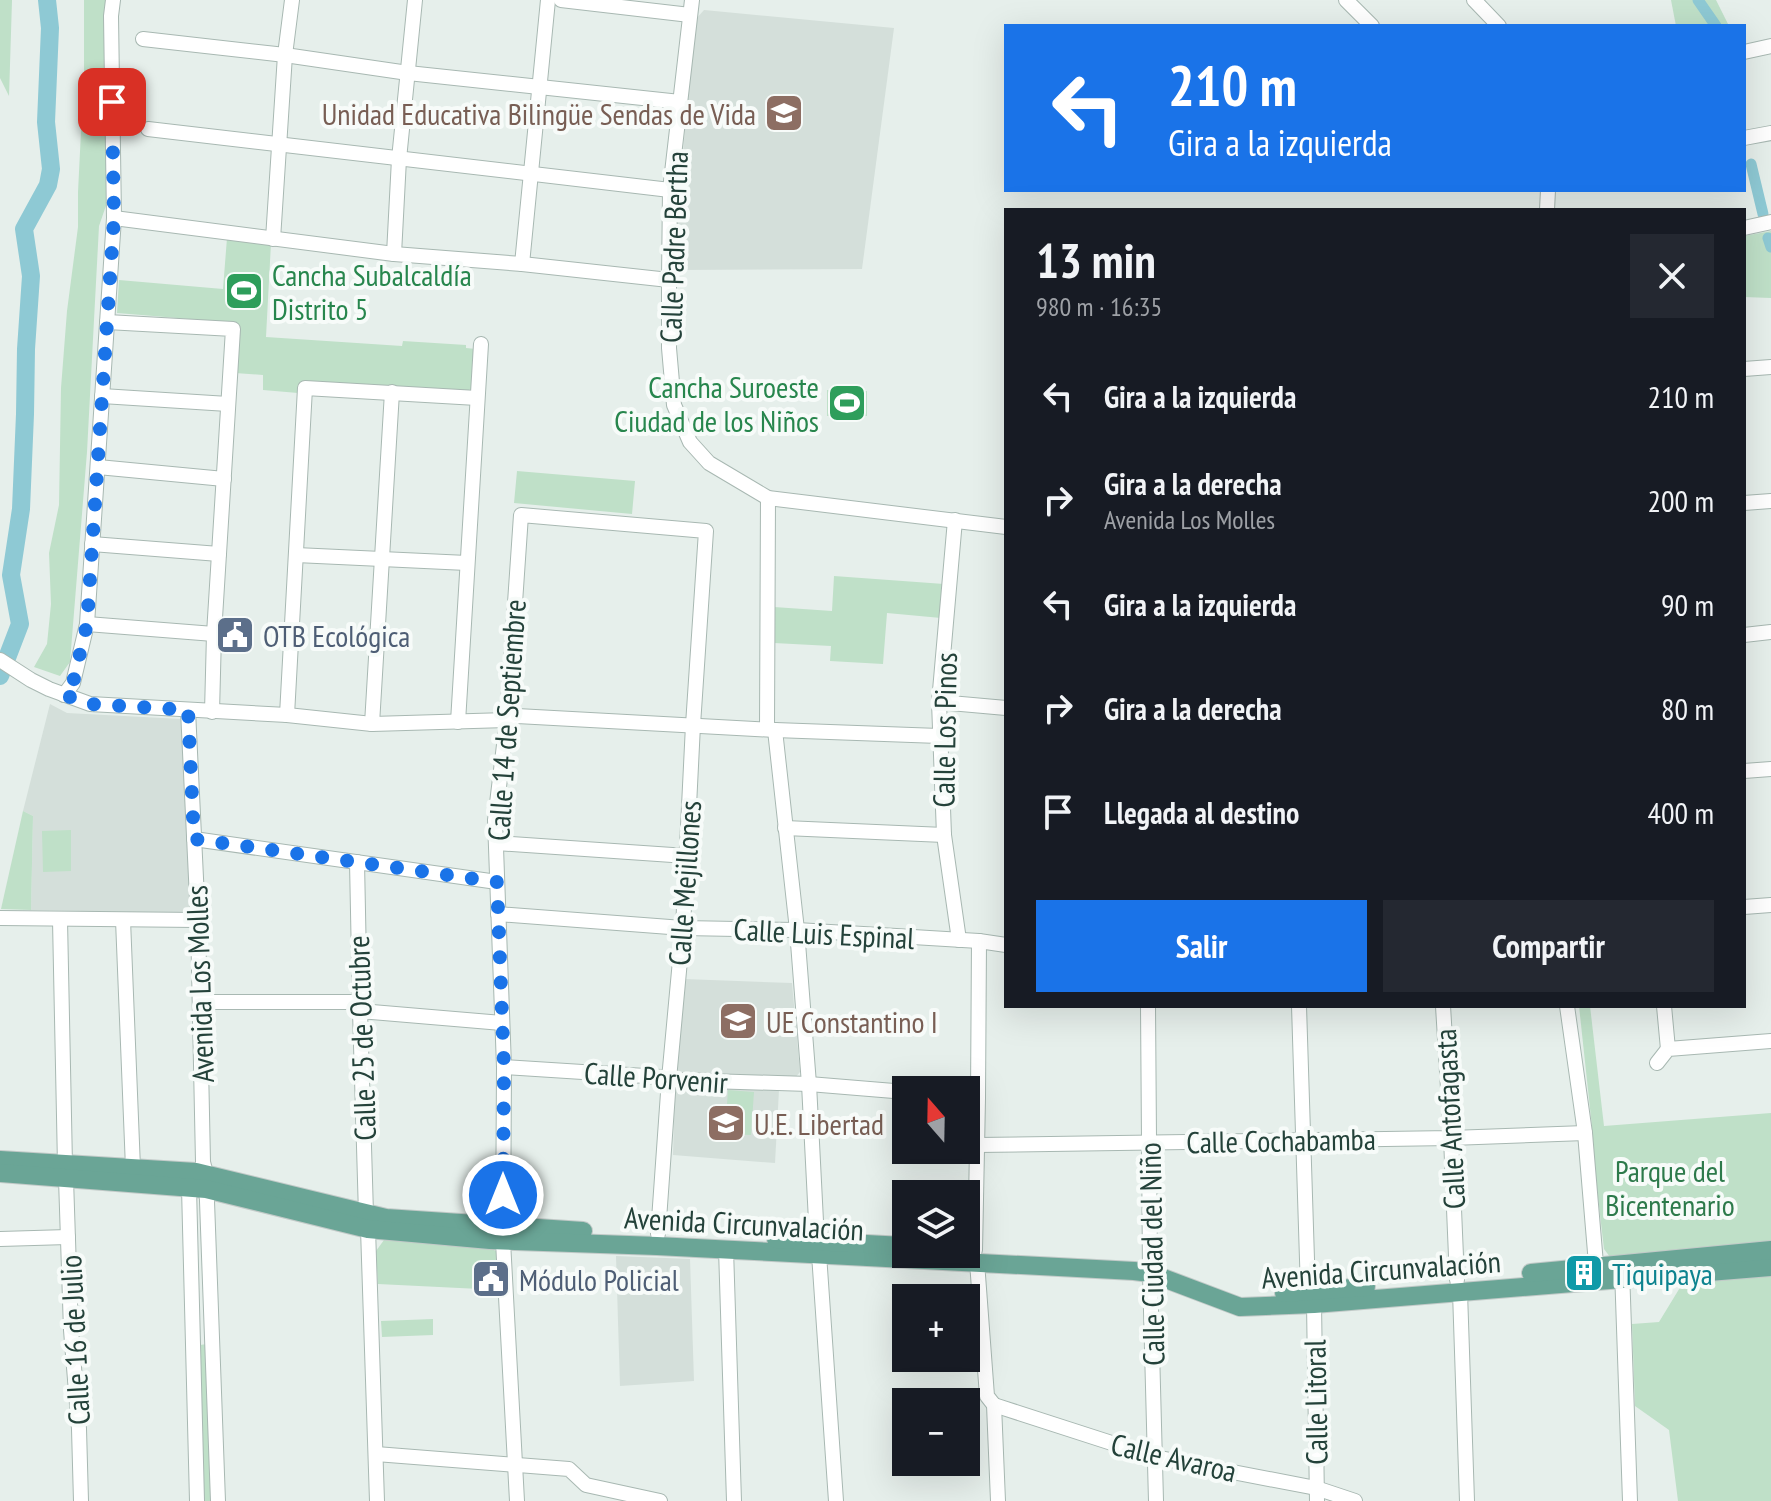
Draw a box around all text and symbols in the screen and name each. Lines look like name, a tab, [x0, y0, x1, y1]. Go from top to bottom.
text: 210 m	[1168, 49, 1297, 121]
icon: left	[1036, 56, 1140, 160]
pin	[78, 68, 146, 136]
icon: arrive	[90, 80, 134, 124]
school or university icon: Unidad Educativa Bilingüe Sendas de Vida	[763, 92, 805, 134]
place label: Unidad Educativa Bilingüe Sendas de Vida	[322, 94, 756, 133]
text: Gira a la izquierda	[1168, 119, 1392, 166]
street label: Calle Padre Bertha	[650, 151, 696, 343]
text: 13 min	[1036, 229, 1156, 291]
button: close	[1630, 234, 1714, 318]
place label: Cancha Subalcaldía Distrito 5	[272, 255, 472, 328]
sports icon: Cancha Subalcaldía Distrito 5	[223, 270, 265, 312]
text: 980 m · 16:35	[1036, 290, 1162, 323]
place label: Cancha Suroeste Ciudad de los Niños	[614, 367, 819, 440]
icon: left	[1036, 374, 1080, 418]
text: Gira a la izquierda	[1104, 377, 1296, 416]
text: 210 m	[1648, 377, 1714, 416]
sports icon: Cancha Suroeste Ciudad de los Niños	[826, 382, 868, 424]
text: Gira a la derecha	[1104, 464, 1282, 503]
icon: right	[1036, 478, 1080, 522]
text: 200 m	[1648, 481, 1714, 520]
text: Avenida Los Molles	[1104, 503, 1275, 536]
icon: left	[1036, 582, 1080, 626]
text: Gira a la izquierda	[1104, 585, 1296, 624]
text: 90 m	[1661, 585, 1714, 624]
street label: Calle 14 de Septiembre	[478, 598, 534, 842]
public building icon: OTB Ecológica	[214, 614, 256, 656]
place label: OTB Ecológica	[263, 616, 410, 655]
street label: Calle Los Pinos	[923, 652, 965, 808]
icon: right	[1036, 686, 1080, 730]
text: Gira a la derecha	[1104, 689, 1282, 728]
text: 80 m	[1661, 689, 1714, 728]
icon: arrive	[1036, 790, 1080, 834]
text: Llegada al destino	[1104, 793, 1299, 832]
text: 400 m	[1648, 793, 1714, 832]
street label: Calle Mejillones	[659, 799, 709, 967]
street label: Avenida Los Molles	[176, 885, 222, 1083]
button: Salir	[1036, 900, 1367, 992]
button: Compartir	[1383, 900, 1714, 992]
street label: Calle Luis Espinal	[733, 909, 915, 957]
street label: Calle 25 de Octubre	[338, 935, 384, 1141]
school or university icon: UE Constantino I	[717, 1000, 759, 1042]
place label: UE Constantino I	[766, 1002, 938, 1041]
street label: Calle Antofagasta	[1425, 1028, 1473, 1210]
street label: Calle Porvenir	[583, 1053, 730, 1102]
north arrow	[892, 1076, 980, 1164]
map controls	[892, 1076, 980, 1476]
school or university icon: U.E. Libertad	[705, 1102, 747, 1144]
place label: U.E. Libertad	[754, 1104, 884, 1143]
street label: Calle Cochabamba	[1186, 1119, 1376, 1161]
street label: Calle Ciudad del Niño	[1130, 1142, 1172, 1366]
park label: Parque del Bicentenario	[1605, 1151, 1735, 1224]
position arrow	[461, 1153, 545, 1237]
button: layers	[892, 1180, 980, 1268]
street label: Avenida Circunvalación	[623, 1197, 865, 1249]
street label: Avenida Circunvalación	[1260, 1241, 1502, 1297]
building icon: Tiquipaya	[1563, 1252, 1605, 1294]
street label: Calle 16 de Julio	[50, 1254, 98, 1426]
place label: Tiquipaya	[1612, 1254, 1713, 1293]
public building icon: Módulo Policial	[470, 1258, 512, 1300]
place label: Módulo Policial	[519, 1260, 679, 1299]
button: +	[892, 1284, 980, 1372]
street label: Calle Litoral	[1294, 1339, 1336, 1465]
button: −	[892, 1388, 980, 1476]
street label: Calle Avaroa	[1108, 1424, 1240, 1490]

